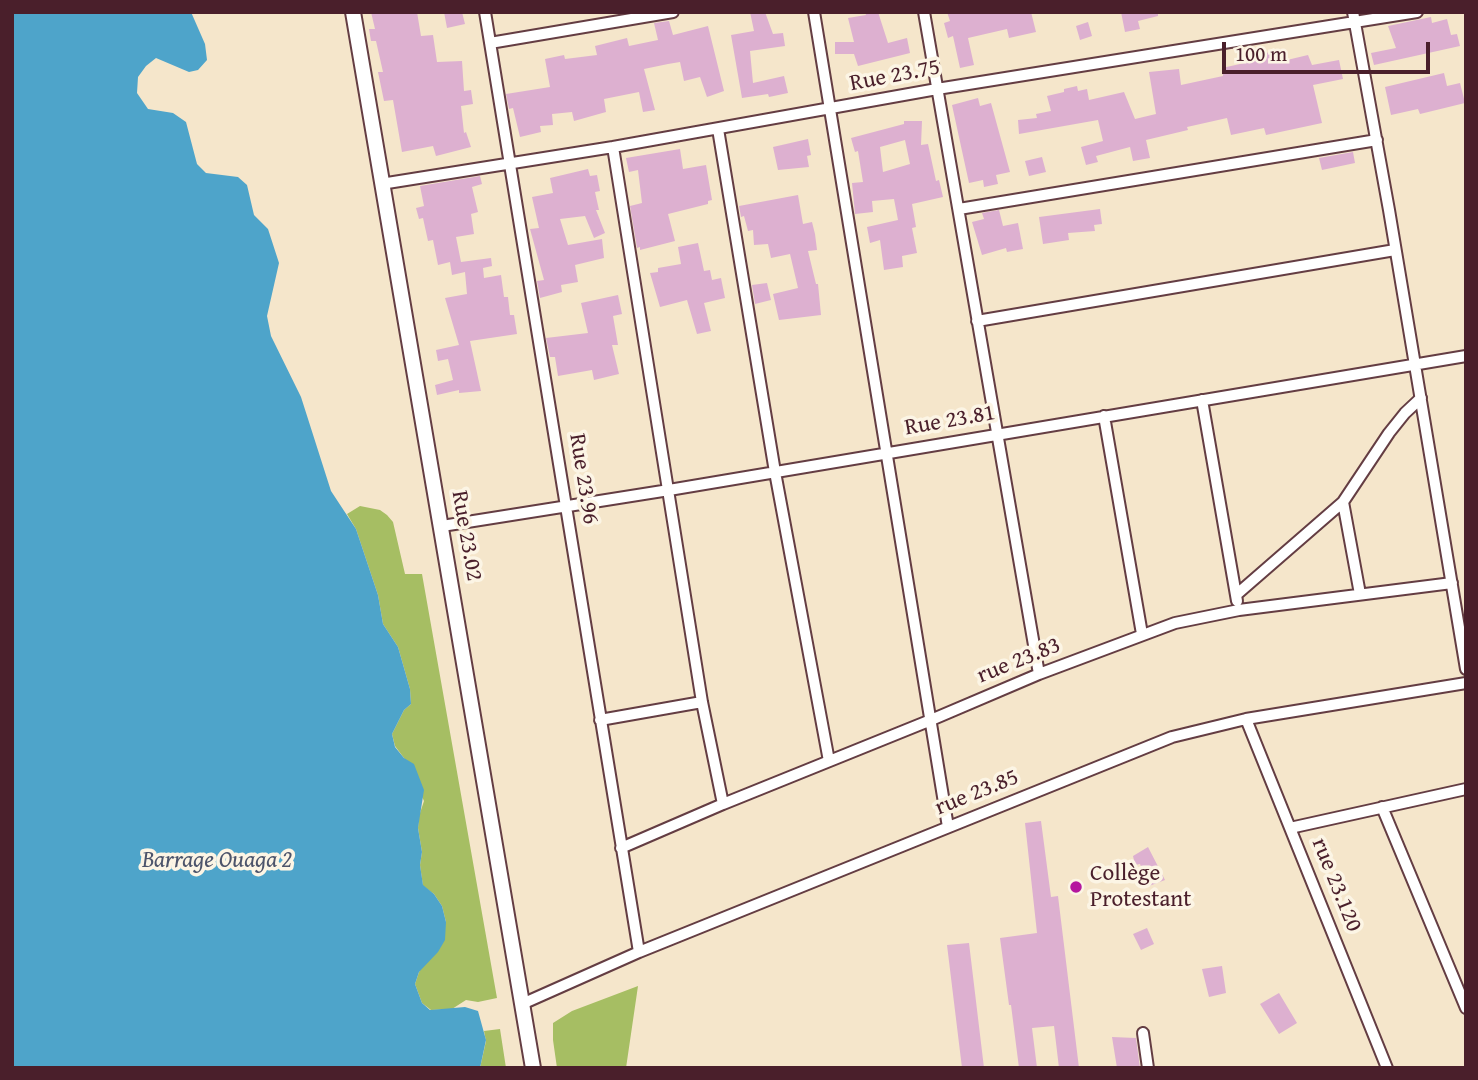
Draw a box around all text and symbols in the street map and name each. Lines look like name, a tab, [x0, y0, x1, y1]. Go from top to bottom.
scale bar	[1226, 28, 1434, 72]
text: 100 m	[1235, 38, 1287, 69]
street label: Rue 23.75	[847, 54, 943, 98]
street label: Rue 23.81	[903, 399, 997, 443]
street label: Rue 23.96	[562, 432, 604, 526]
street label: Rue 23.02	[444, 489, 488, 583]
street label: rue 23.83	[973, 632, 1065, 690]
street label: rue 23.85	[931, 764, 1023, 822]
street label: rue 23.120	[1305, 834, 1367, 936]
water label: Barrage Ouaga 2	[142, 847, 292, 875]
place label: Collège Protestant	[1090, 860, 1191, 914]
marker: Collège Protestant	[1068, 879, 1084, 895]

